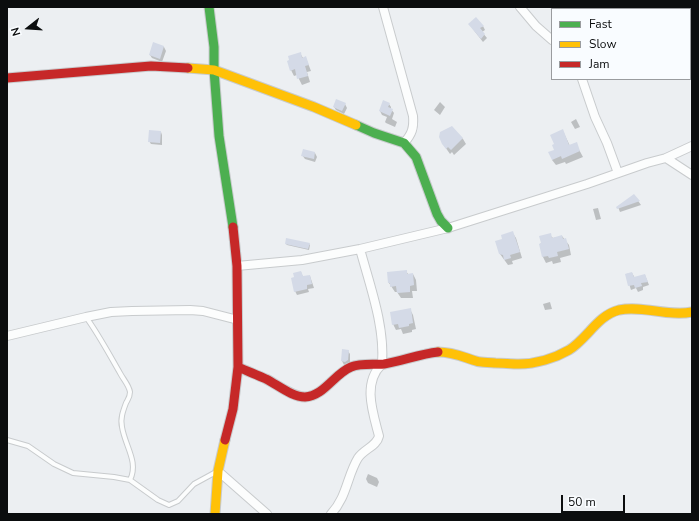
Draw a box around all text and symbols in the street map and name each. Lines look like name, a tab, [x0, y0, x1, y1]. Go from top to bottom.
north arrow	[8, 8, 48, 48]
legend	[551, 8, 691, 80]
text: Fast	[589, 16, 612, 32]
text: N	[8, 26, 24, 38]
text: Slow	[589, 36, 617, 52]
text: Jam	[589, 56, 610, 72]
scale bar	[563, 487, 627, 513]
text: 50 m	[568, 494, 596, 510]

